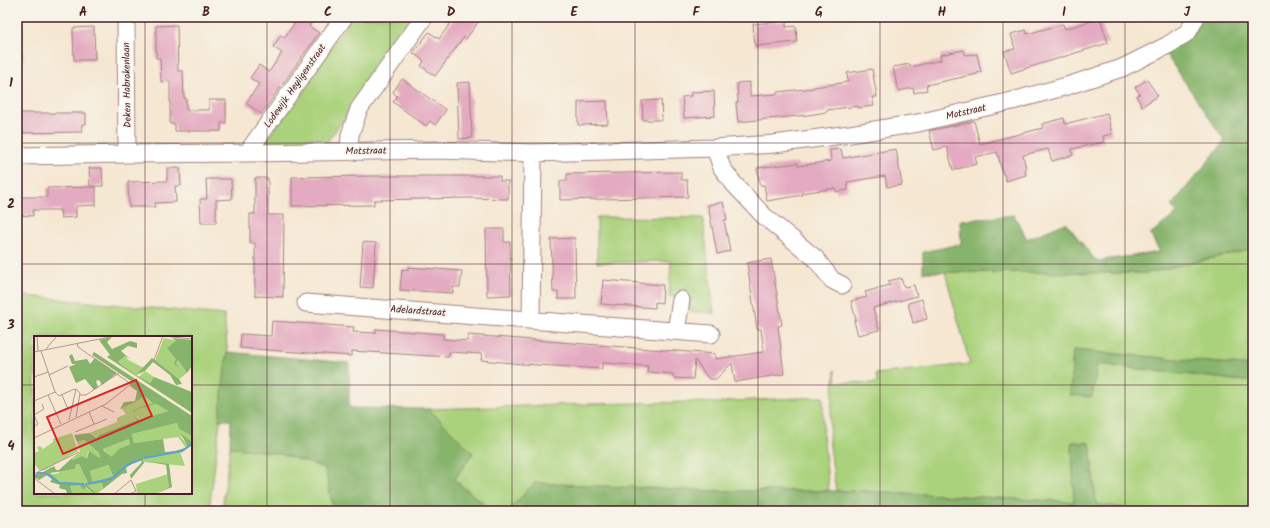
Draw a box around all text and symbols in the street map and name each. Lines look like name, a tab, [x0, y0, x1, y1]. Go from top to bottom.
text: A	[79, 2, 87, 23]
text: B	[202, 2, 210, 23]
text: C	[324, 2, 332, 23]
text: D	[447, 2, 456, 23]
text: E	[570, 2, 578, 23]
text: F	[692, 2, 700, 23]
text: G	[815, 2, 823, 23]
text: H	[938, 2, 947, 23]
text: I	[1062, 2, 1066, 23]
text: J	[1184, 2, 1191, 23]
street label: Lodewijk Heyligenstraat	[260, 40, 330, 131]
street label: Deken Habrakenlaan	[118, 42, 136, 128]
text: 1	[9, 73, 13, 94]
street label: Motstraat	[944, 100, 988, 124]
street label: Motstraat	[345, 143, 387, 159]
text: 2	[7, 194, 15, 215]
street label: Adelardstraat	[390, 301, 446, 321]
text: 3	[6, 315, 15, 336]
inset map	[34, 336, 192, 494]
text: 4	[7, 436, 15, 457]

